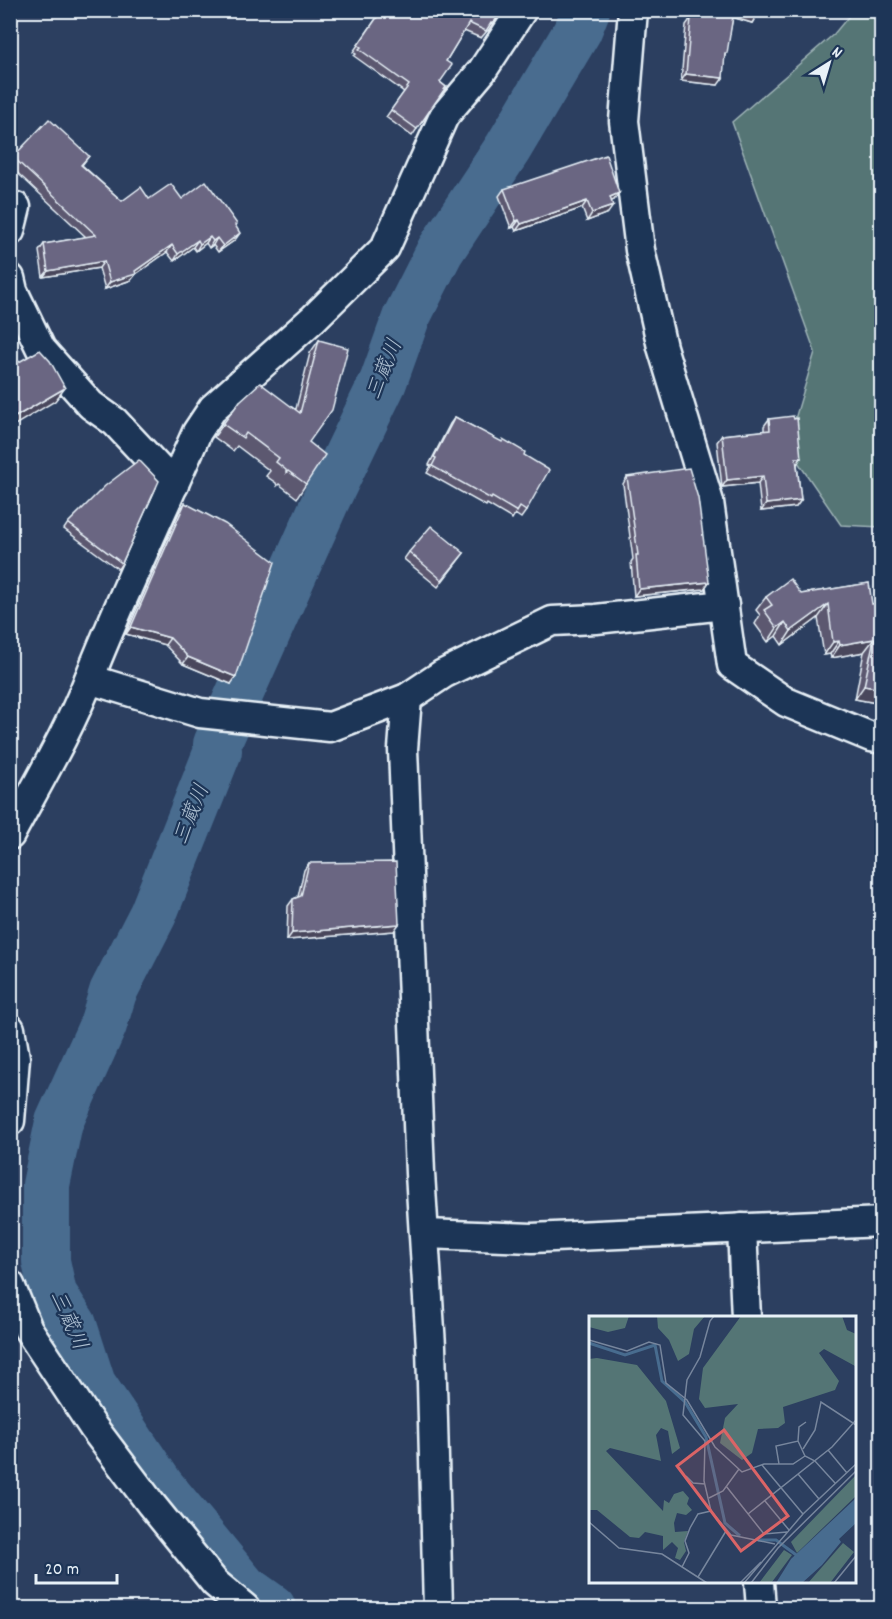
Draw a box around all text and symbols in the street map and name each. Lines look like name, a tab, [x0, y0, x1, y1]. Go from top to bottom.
north arrow	[799, 33, 859, 93]
text: N	[826, 41, 847, 65]
water label: 三蔵川	[360, 335, 412, 405]
water label: 三蔵川	[167, 780, 219, 850]
water label: 三蔵川	[40, 1286, 94, 1356]
inset map	[589, 1316, 856, 1583]
scale bar	[36, 1547, 117, 1585]
text: 20 m	[45, 1558, 79, 1583]

